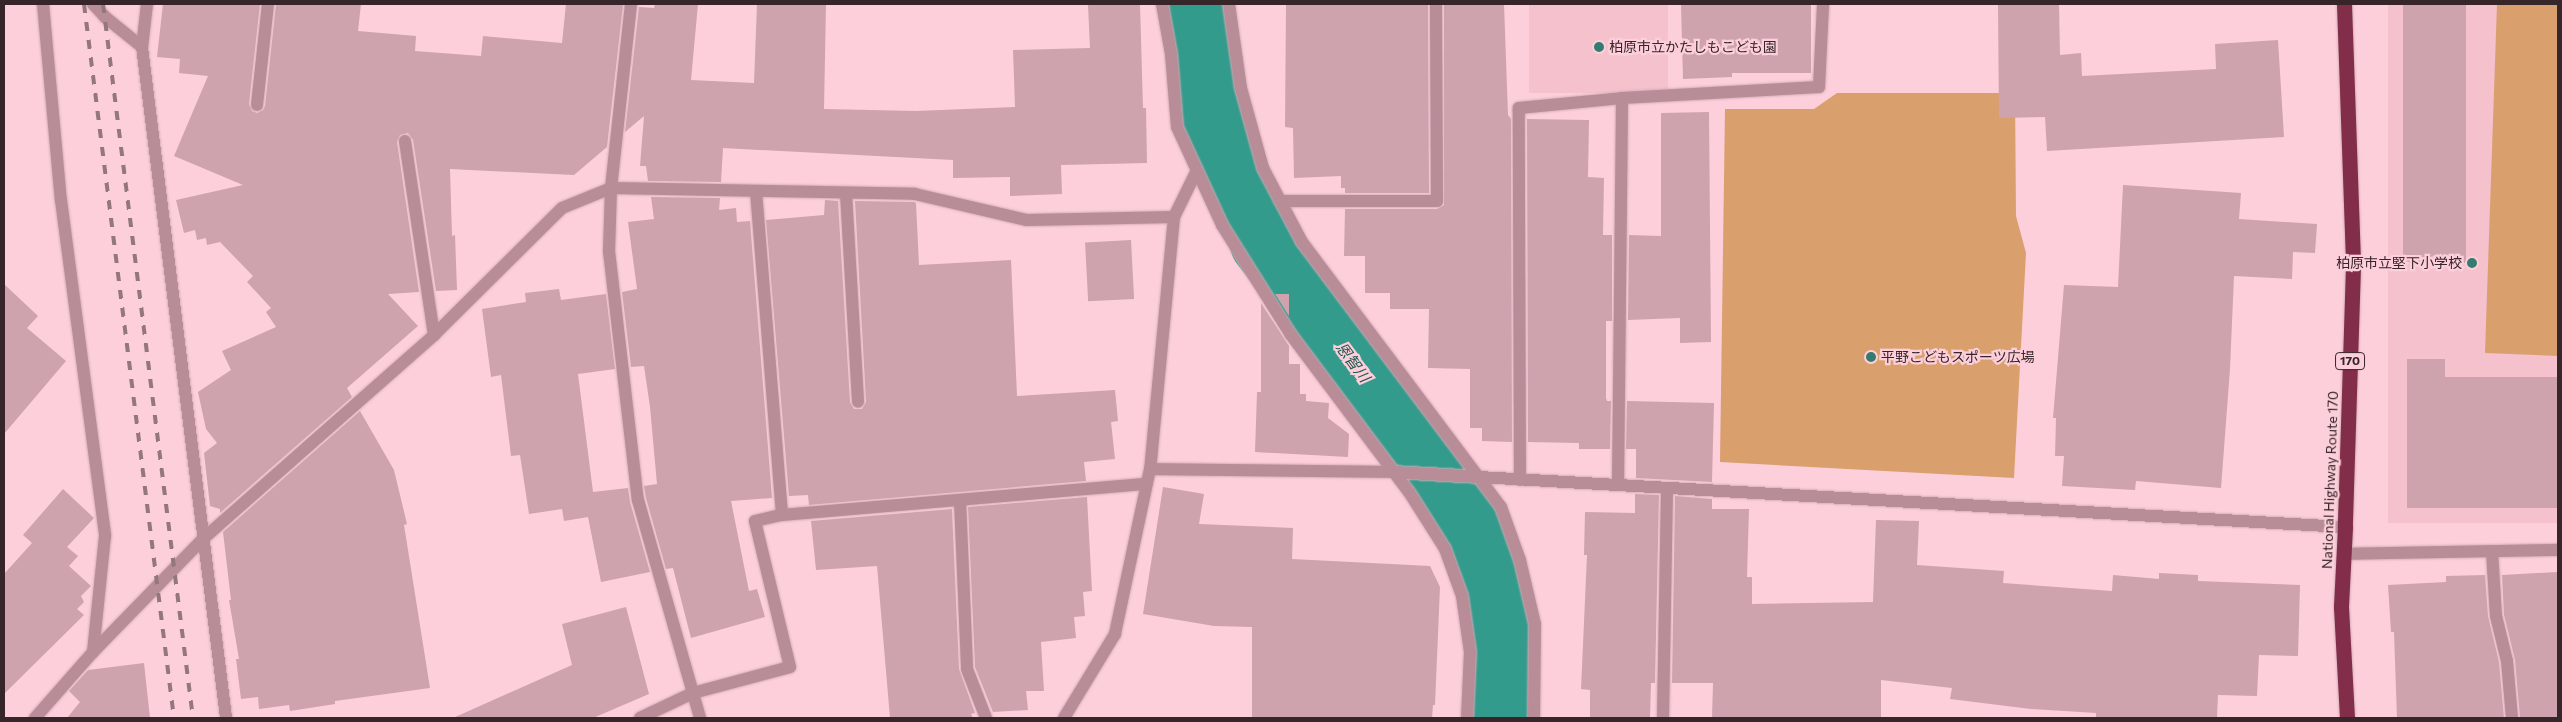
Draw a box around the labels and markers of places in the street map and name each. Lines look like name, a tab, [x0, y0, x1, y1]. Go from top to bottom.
place label: 柏原市立かたしもこども園	[1609, 39, 1777, 55]
marker: 柏原市立かたしもこども園	[1593, 41, 1605, 53]
place label: 柏原市立堅下小学校	[2336, 255, 2462, 271]
marker: 柏原市立堅下小学校	[2466, 257, 2478, 269]
place label: 平野こどもスポーツ広場	[1881, 349, 2035, 365]
marker: 平野こどもスポーツ広場	[1865, 351, 1877, 363]

